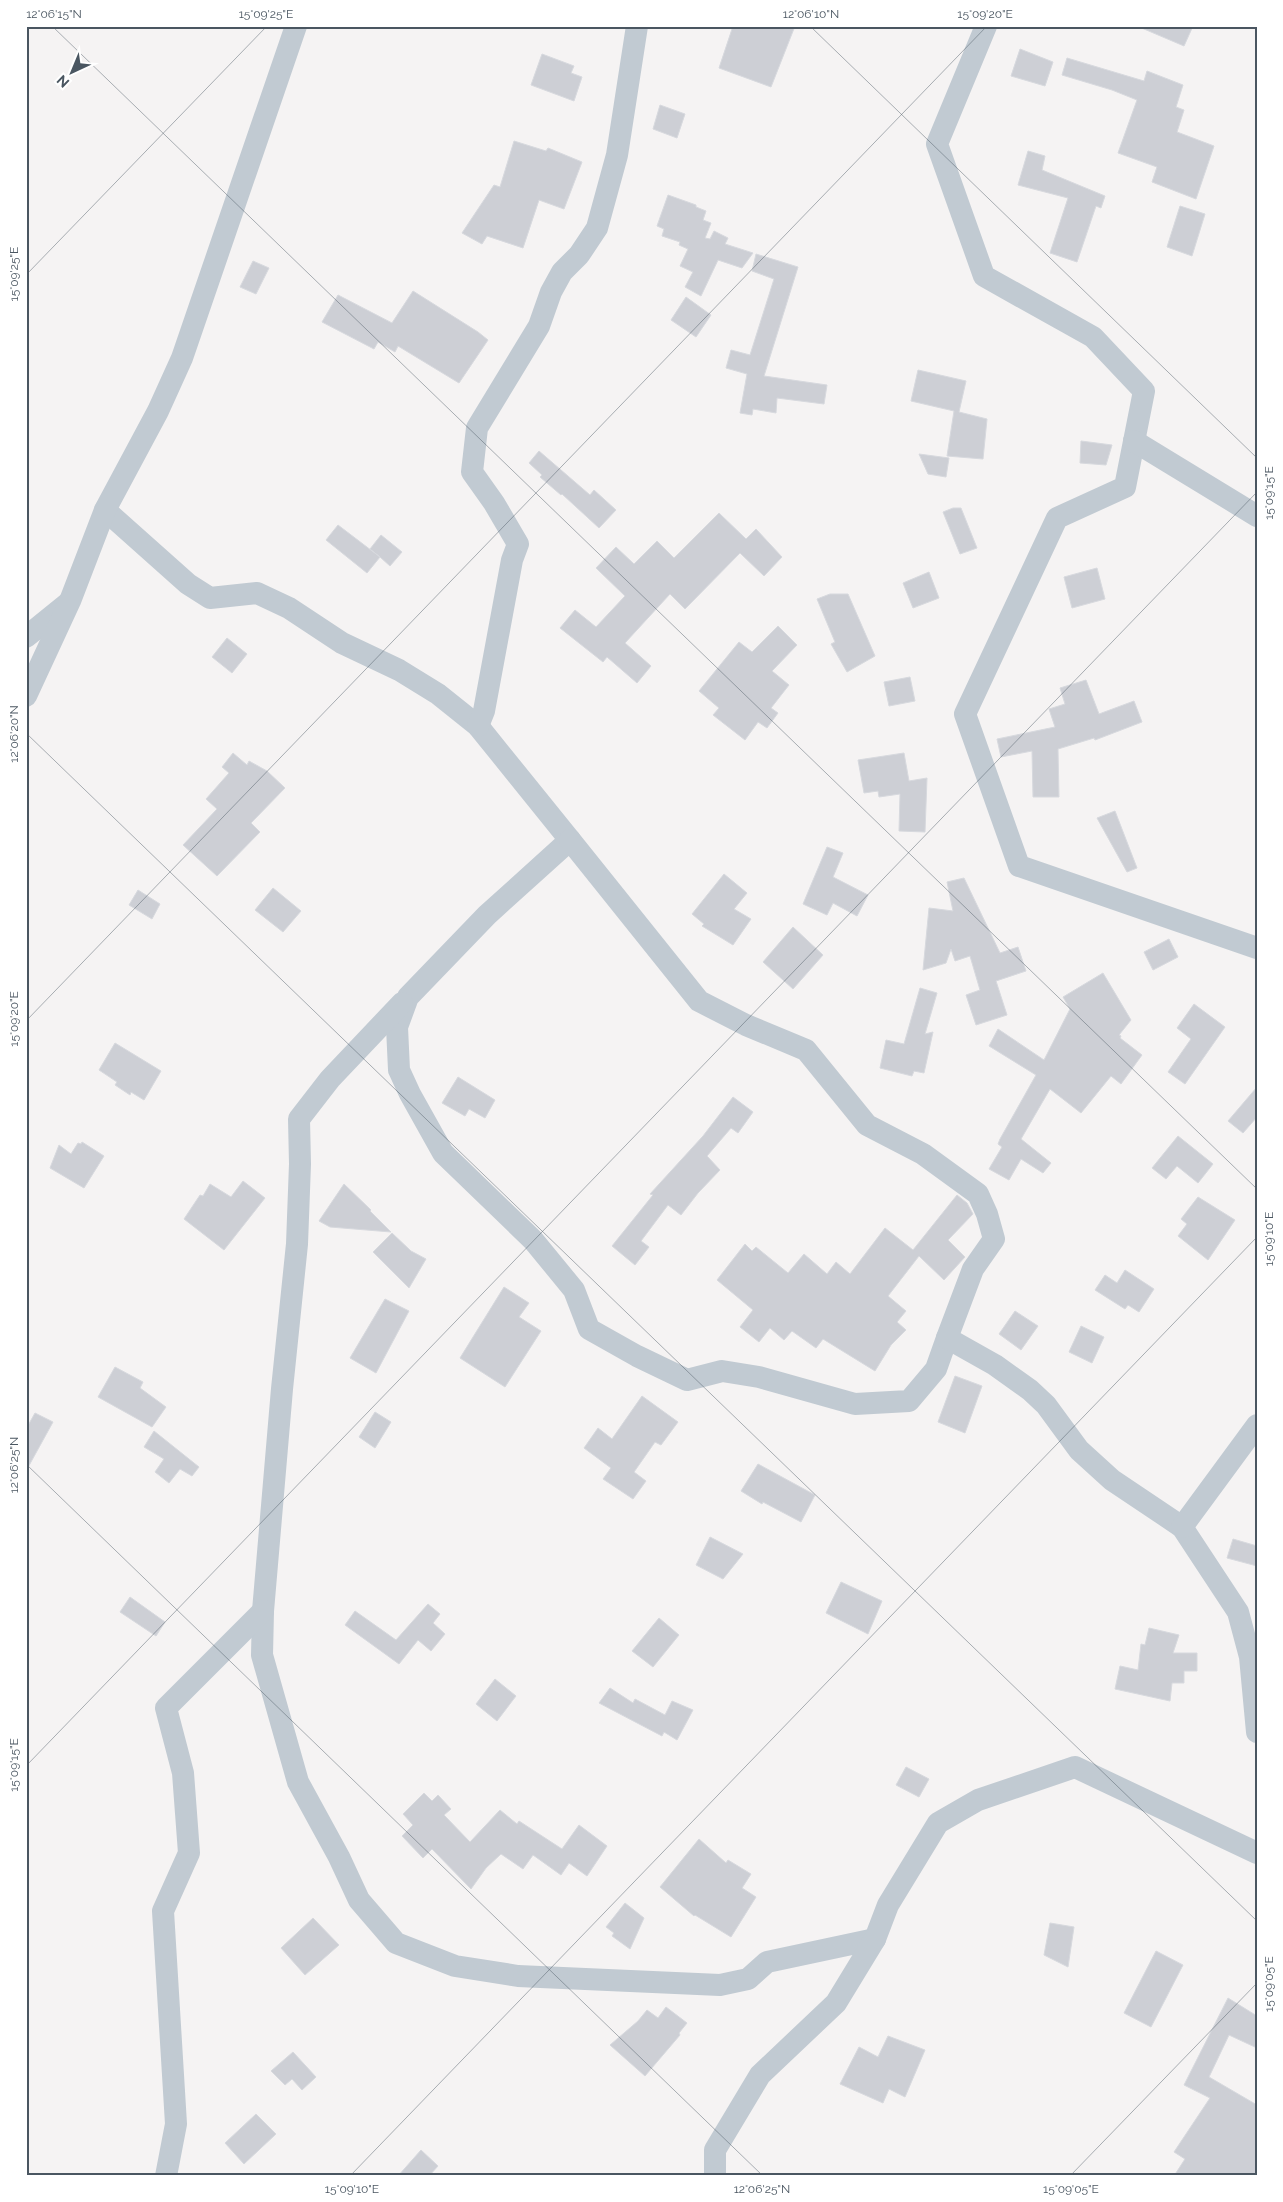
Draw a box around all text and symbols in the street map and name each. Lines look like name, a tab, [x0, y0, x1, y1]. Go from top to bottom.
text: 12°06'15"N	[26, 7, 82, 21]
text: 15°09'25"E	[239, 7, 293, 21]
text: 12°06'10"N	[783, 7, 839, 21]
text: 15°09'20"E	[957, 7, 1013, 21]
north arrow	[48, 48, 98, 98]
text: N	[54, 72, 72, 91]
text: 15°09'25"E	[7, 247, 21, 301]
text: 15°09'15"E	[1262, 466, 1276, 520]
text: 12°06'20"N	[7, 705, 21, 763]
text: 15°09'20"E	[7, 991, 21, 1047]
text: 15°09'10"E	[1262, 1212, 1276, 1266]
text: 12°06'25"N	[7, 1437, 21, 1493]
text: 15°09'15"E	[7, 1738, 21, 1792]
text: 15°09'05"E	[1262, 1956, 1276, 2012]
text: 15°09'10"E	[325, 2182, 379, 2196]
text: 12°06'25"N	[734, 2182, 790, 2196]
text: 15°09'05"E	[1043, 2182, 1099, 2196]

